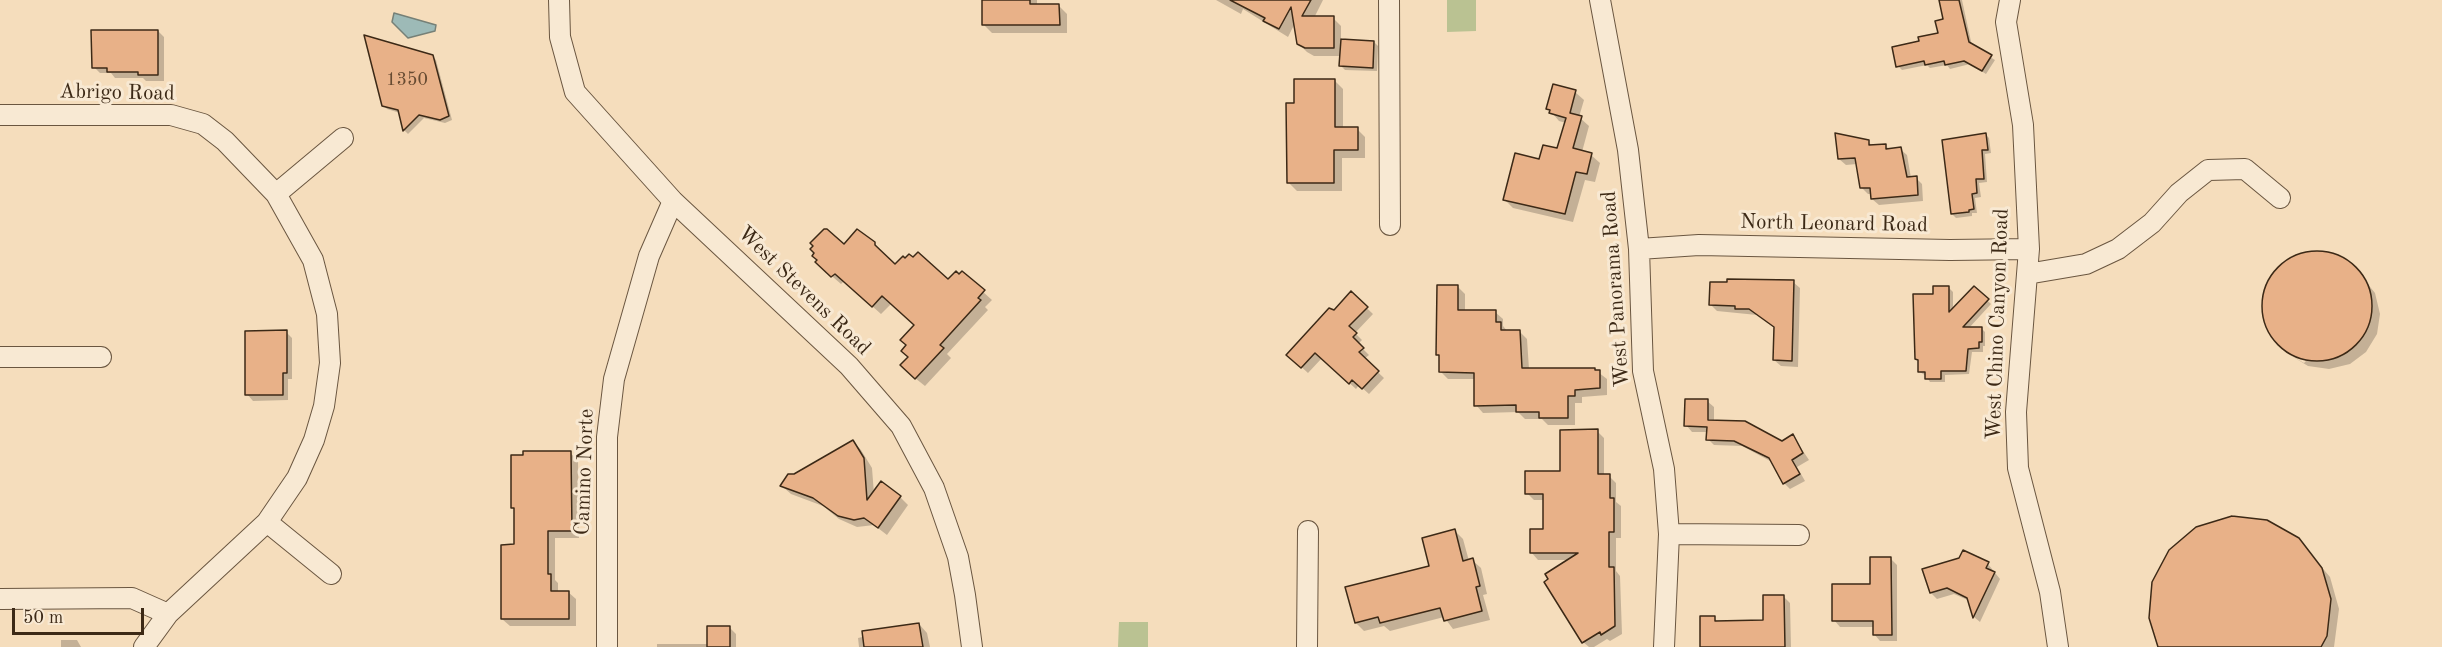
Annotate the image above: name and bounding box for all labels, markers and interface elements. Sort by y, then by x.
house number: 1350 [386,69,428,91]
street label: Abrigo Road [59,79,175,107]
street label: West Panorama Road [1597,190,1635,388]
street label: West Chino Canyon Road [1981,208,2015,440]
street label: North Leonard Road [1740,210,1928,238]
street label: West Stevens Road [732,221,876,361]
street label: Camino Norte [570,408,600,536]
scale bar [15,596,147,634]
text: 50 m [23,609,63,627]

